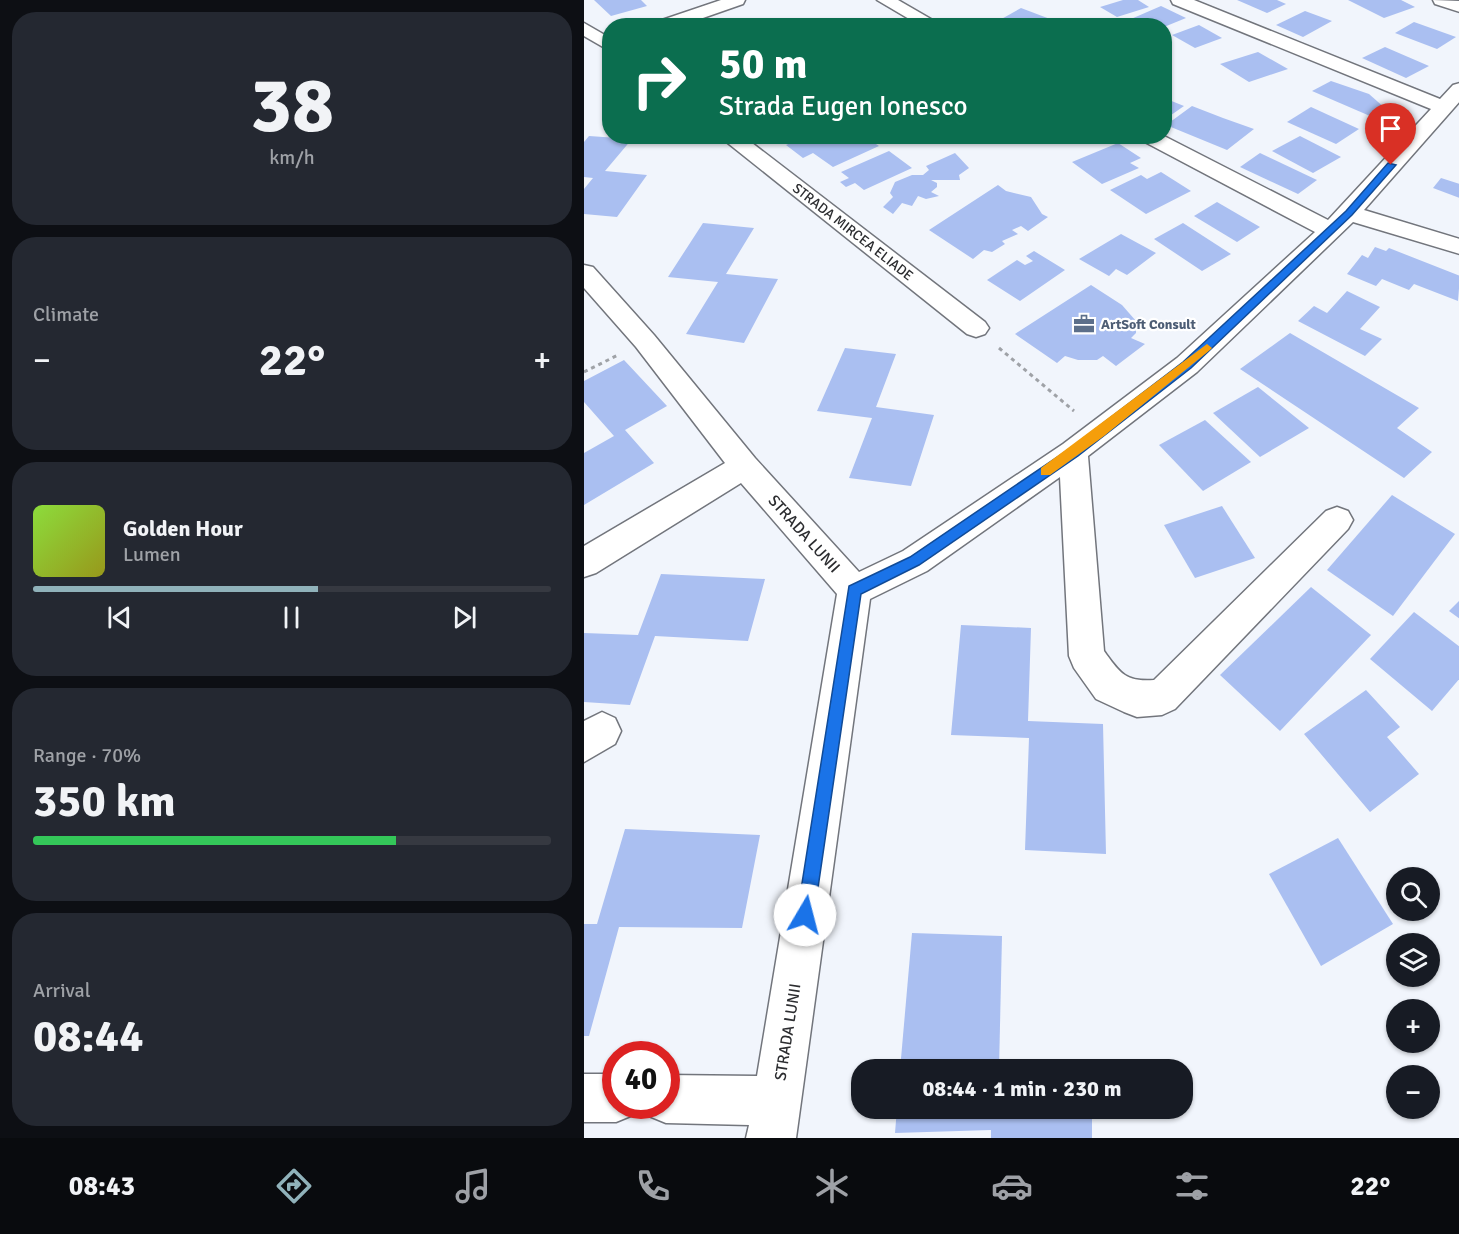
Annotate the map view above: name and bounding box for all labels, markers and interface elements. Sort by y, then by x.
text: 50 m [719,39,808,90]
icon: right [620,42,698,120]
text: 38 [250,58,334,154]
text: Strada Eugen Ionesco [719,90,968,123]
pin [1365,103,1416,165]
icon: arrive [1374,112,1407,145]
text: km/h [269,145,315,170]
street label: STRADA MIRCEA ELIADE [789,180,917,284]
text: Climate [33,302,99,327]
office icon: ArtSoft Consult [1072,312,1096,336]
place label: ArtSoft Consult [1101,316,1197,333]
text: 22° [259,333,325,388]
text: − [33,340,51,381]
text: + [533,340,551,381]
street label: STRADA LUNII [764,491,844,577]
text: Golden Hour [123,515,243,542]
text: Lumen [123,542,181,567]
icon: previous [103,601,136,634]
icon: pause [275,601,308,634]
icon: next [448,601,481,634]
text: Range · 70% [33,743,141,768]
text: 350 km [33,774,176,829]
map controls [1386,867,1440,1119]
button: search [1386,867,1440,921]
position arrow [773,883,837,947]
button: layers [1386,933,1440,987]
text: Arrival [33,978,91,1003]
street label: STRADA LUNII [770,982,806,1082]
button: + [1386,999,1440,1053]
text: 08:44 [33,1009,143,1064]
speed limit sign: 40 [602,1041,680,1119]
button: − [1386,1065,1440,1119]
text: 08:44 · 1 min · 230 m [922,1075,1122,1102]
icon: directions [273,1165,315,1207]
icon: music [452,1165,494,1207]
icon: phone [632,1165,674,1207]
icon: climate [811,1165,853,1207]
icon: car [991,1165,1033,1207]
icon: filters [1171,1165,1213,1207]
text: 08:43 [69,1170,135,1203]
text: 22° [1350,1170,1390,1203]

